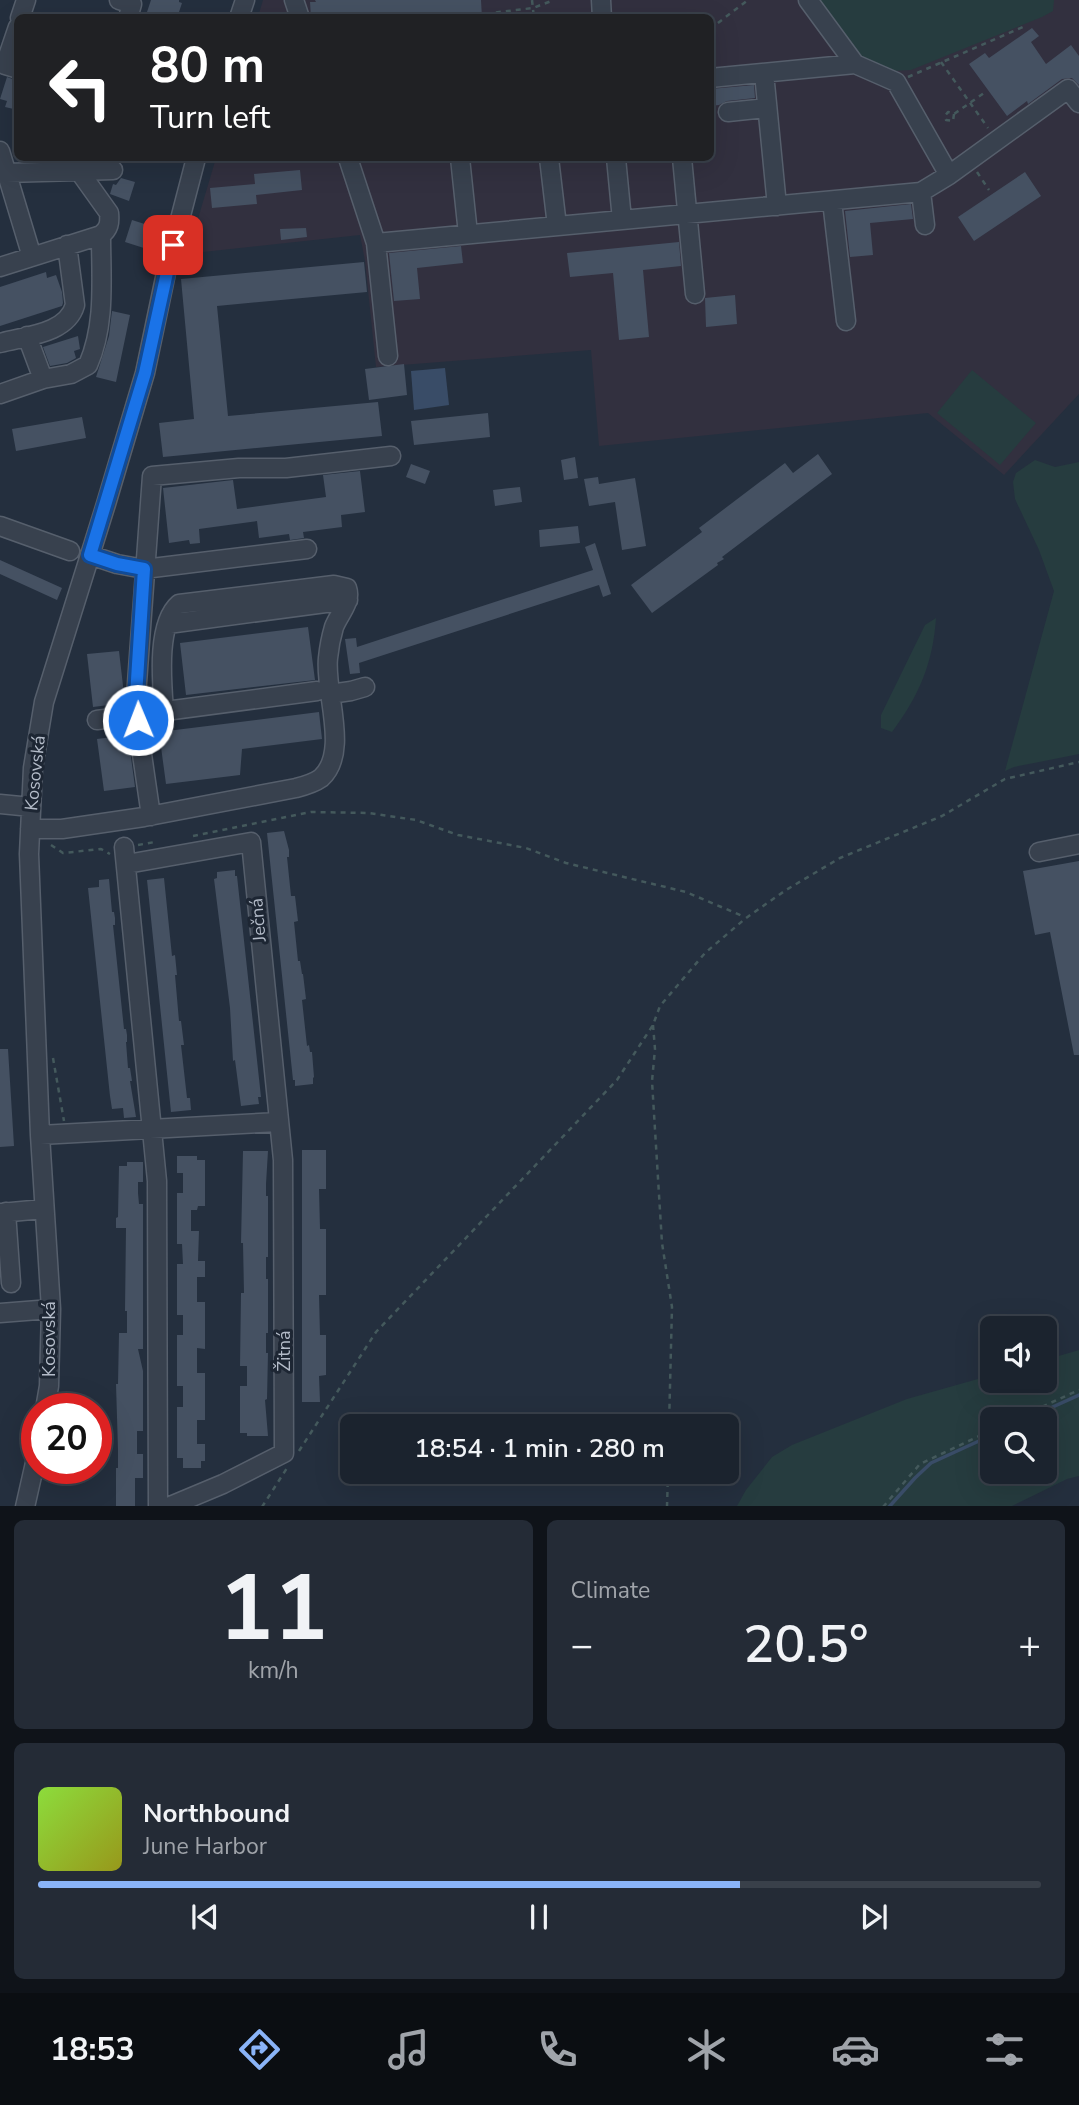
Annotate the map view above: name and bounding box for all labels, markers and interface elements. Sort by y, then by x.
text: 80 m [150,32,265,99]
icon: left [35,42,126,133]
text: Turn left [150,96,270,139]
pin [143,215,203,275]
icon: arrive [154,226,192,264]
position arrow [101,683,175,757]
street label: Kosovská [19,734,51,812]
street label: Ječná [244,897,272,944]
street label: Kosovská [37,1301,61,1377]
map controls [980,1316,1057,1484]
button: sound [980,1316,1057,1393]
street label: Žitná [272,1331,296,1371]
speed limit sign: 20 [21,1393,112,1484]
button: search [980,1407,1057,1484]
text: 18:54 · 1 min · 280 m [414,1431,665,1466]
text: 11 [219,1547,328,1671]
text: Climate [571,1575,650,1606]
text: 20.5° [743,1609,868,1680]
text: − [571,1620,593,1671]
text: + [1018,1620,1041,1671]
text: km/h [248,1655,299,1686]
text: Northbound [143,1796,290,1831]
text: June Harbor [143,1831,267,1862]
icon: previous [186,1898,224,1936]
icon: pause [520,1898,558,1936]
icon: next [855,1898,893,1936]
icon: directions [235,2025,284,2074]
icon: music [384,2025,433,2074]
icon: phone [533,2025,582,2074]
icon: climate [682,2025,731,2074]
icon: car [831,2025,880,2074]
icon: filters [980,2025,1029,2074]
text: 18:53 [50,2028,135,2071]

